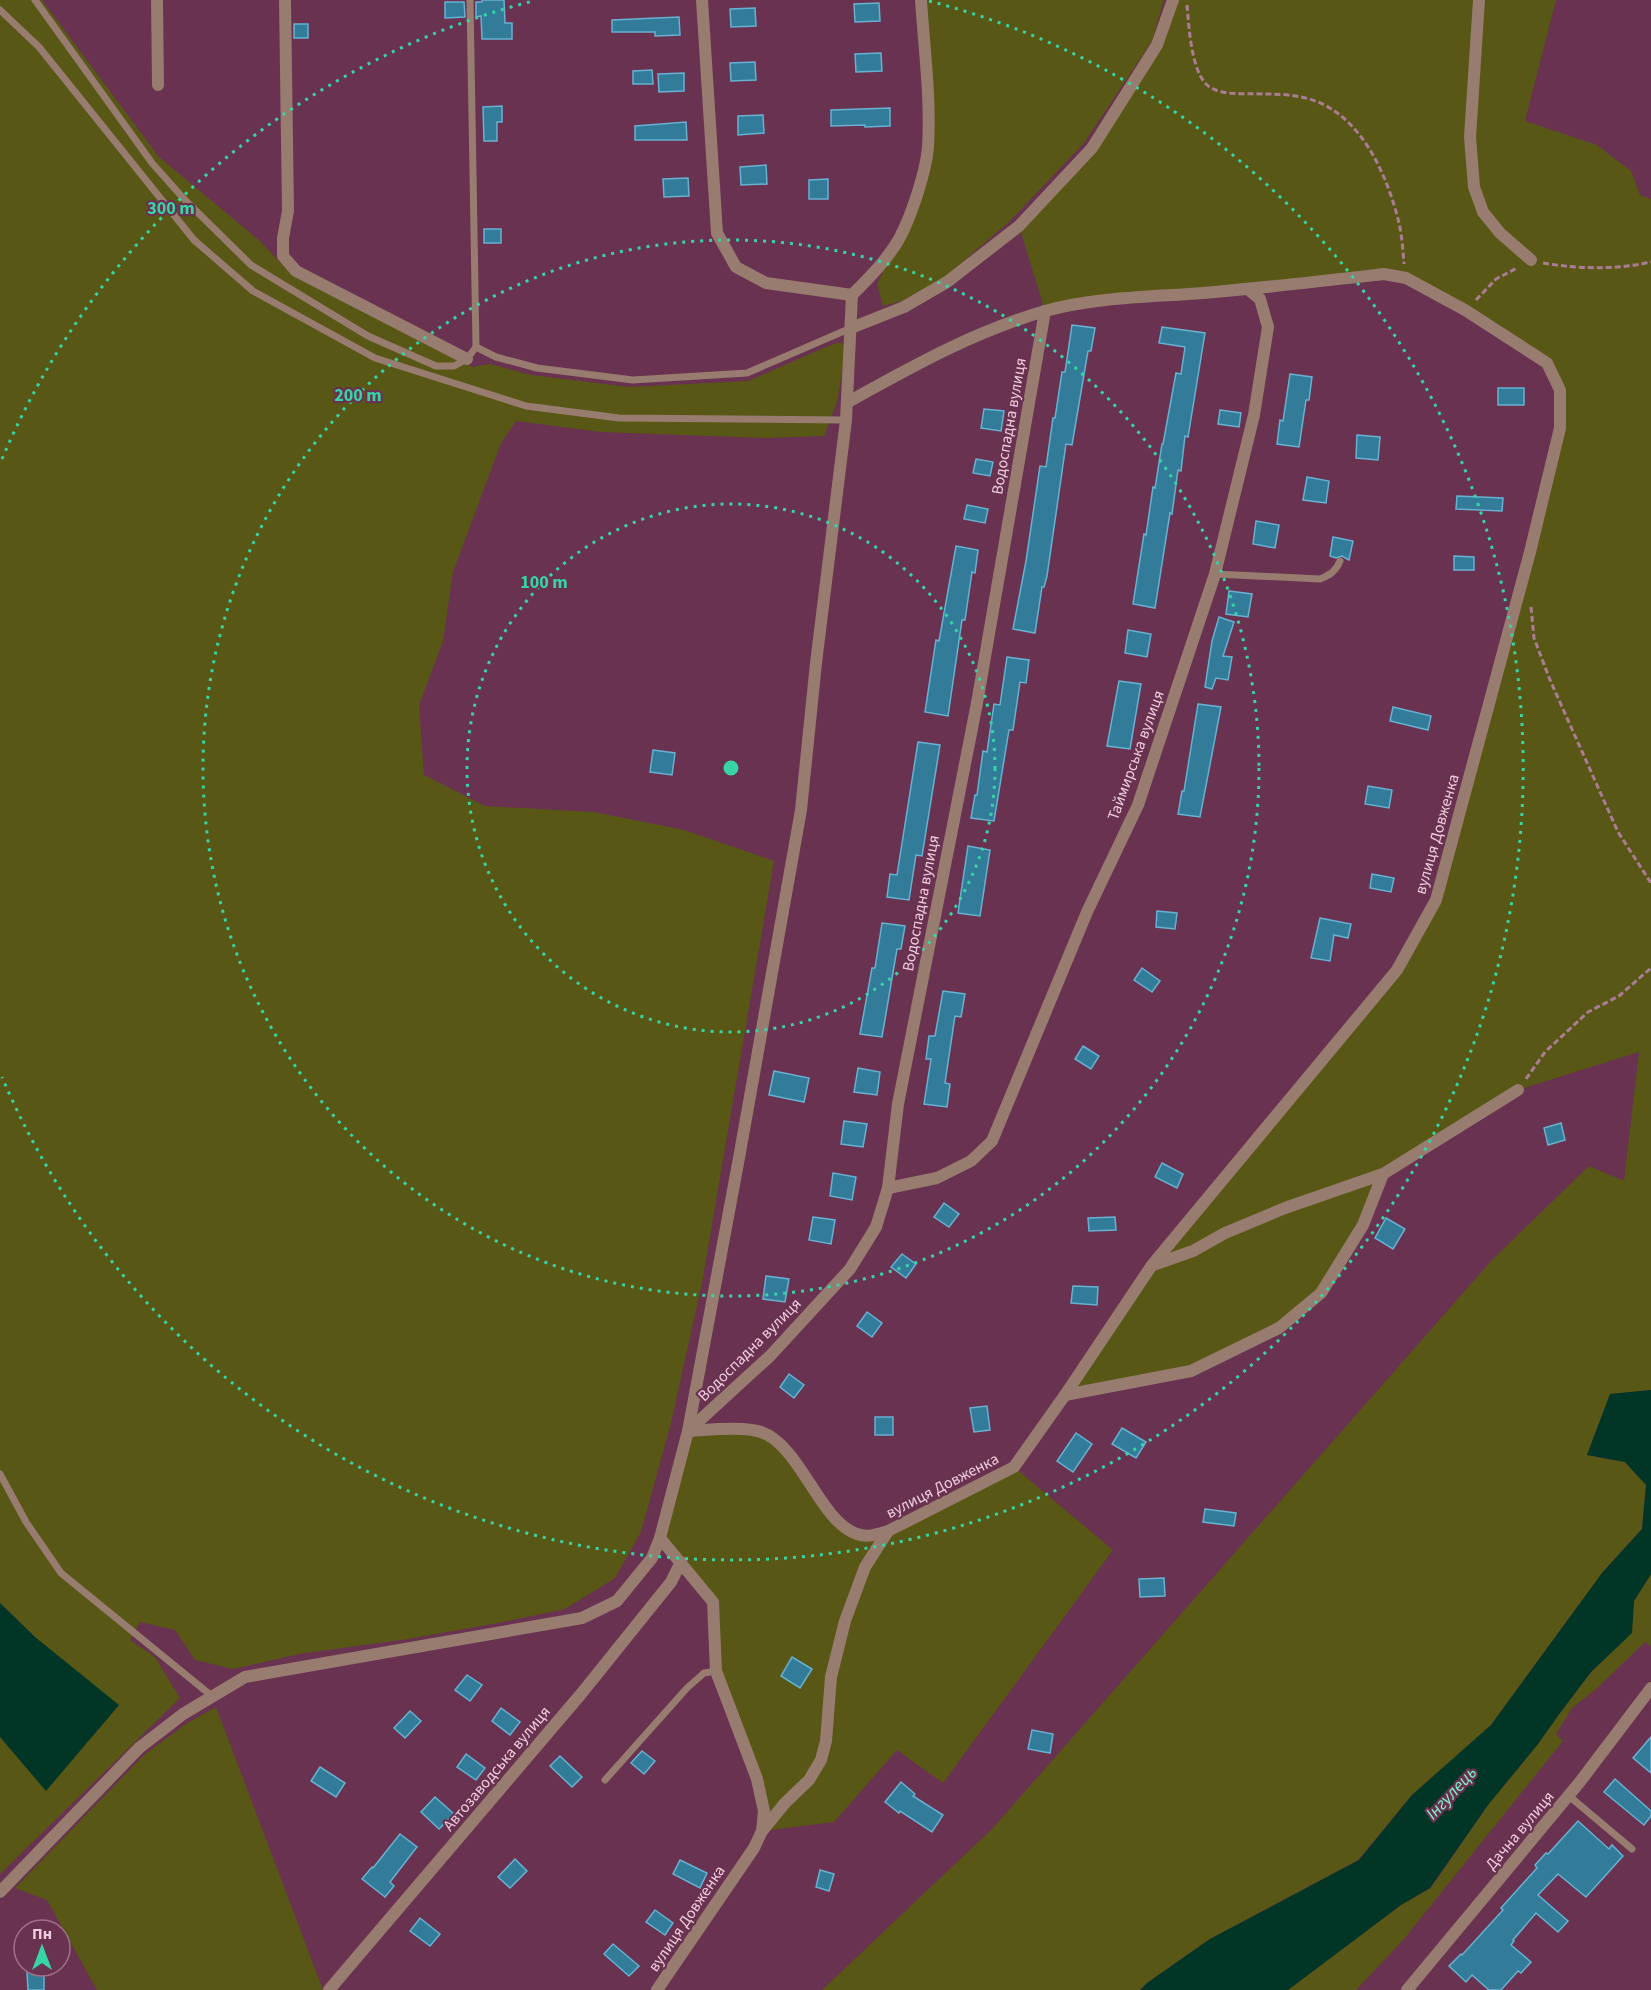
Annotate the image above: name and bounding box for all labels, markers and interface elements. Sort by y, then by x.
text: 300 m [147,196,195,221]
street label: Водоспадна вулиця [986,356,1032,496]
text: 200 m [334,383,382,408]
text: 100 m [520,570,568,595]
street label: Таймирська вулиця [1102,687,1170,823]
centre of rings [721,758,741,778]
street label: вулиця Довженка [1409,772,1465,897]
street label: Водоспадна вулиця [897,833,945,973]
street label: Водоспадна вулиця [693,1293,806,1406]
street label: вулиця Довженка [882,1448,1003,1524]
street label: Автозаводська вулиця [438,1701,556,1836]
water label: Інгулець [1420,1761,1483,1826]
street label: Дачна вулиця [1480,1786,1559,1875]
street label: вулиця Довженка [643,1861,731,1976]
north arrow [12,1918,72,1978]
text: Пн [32,1923,52,1945]

